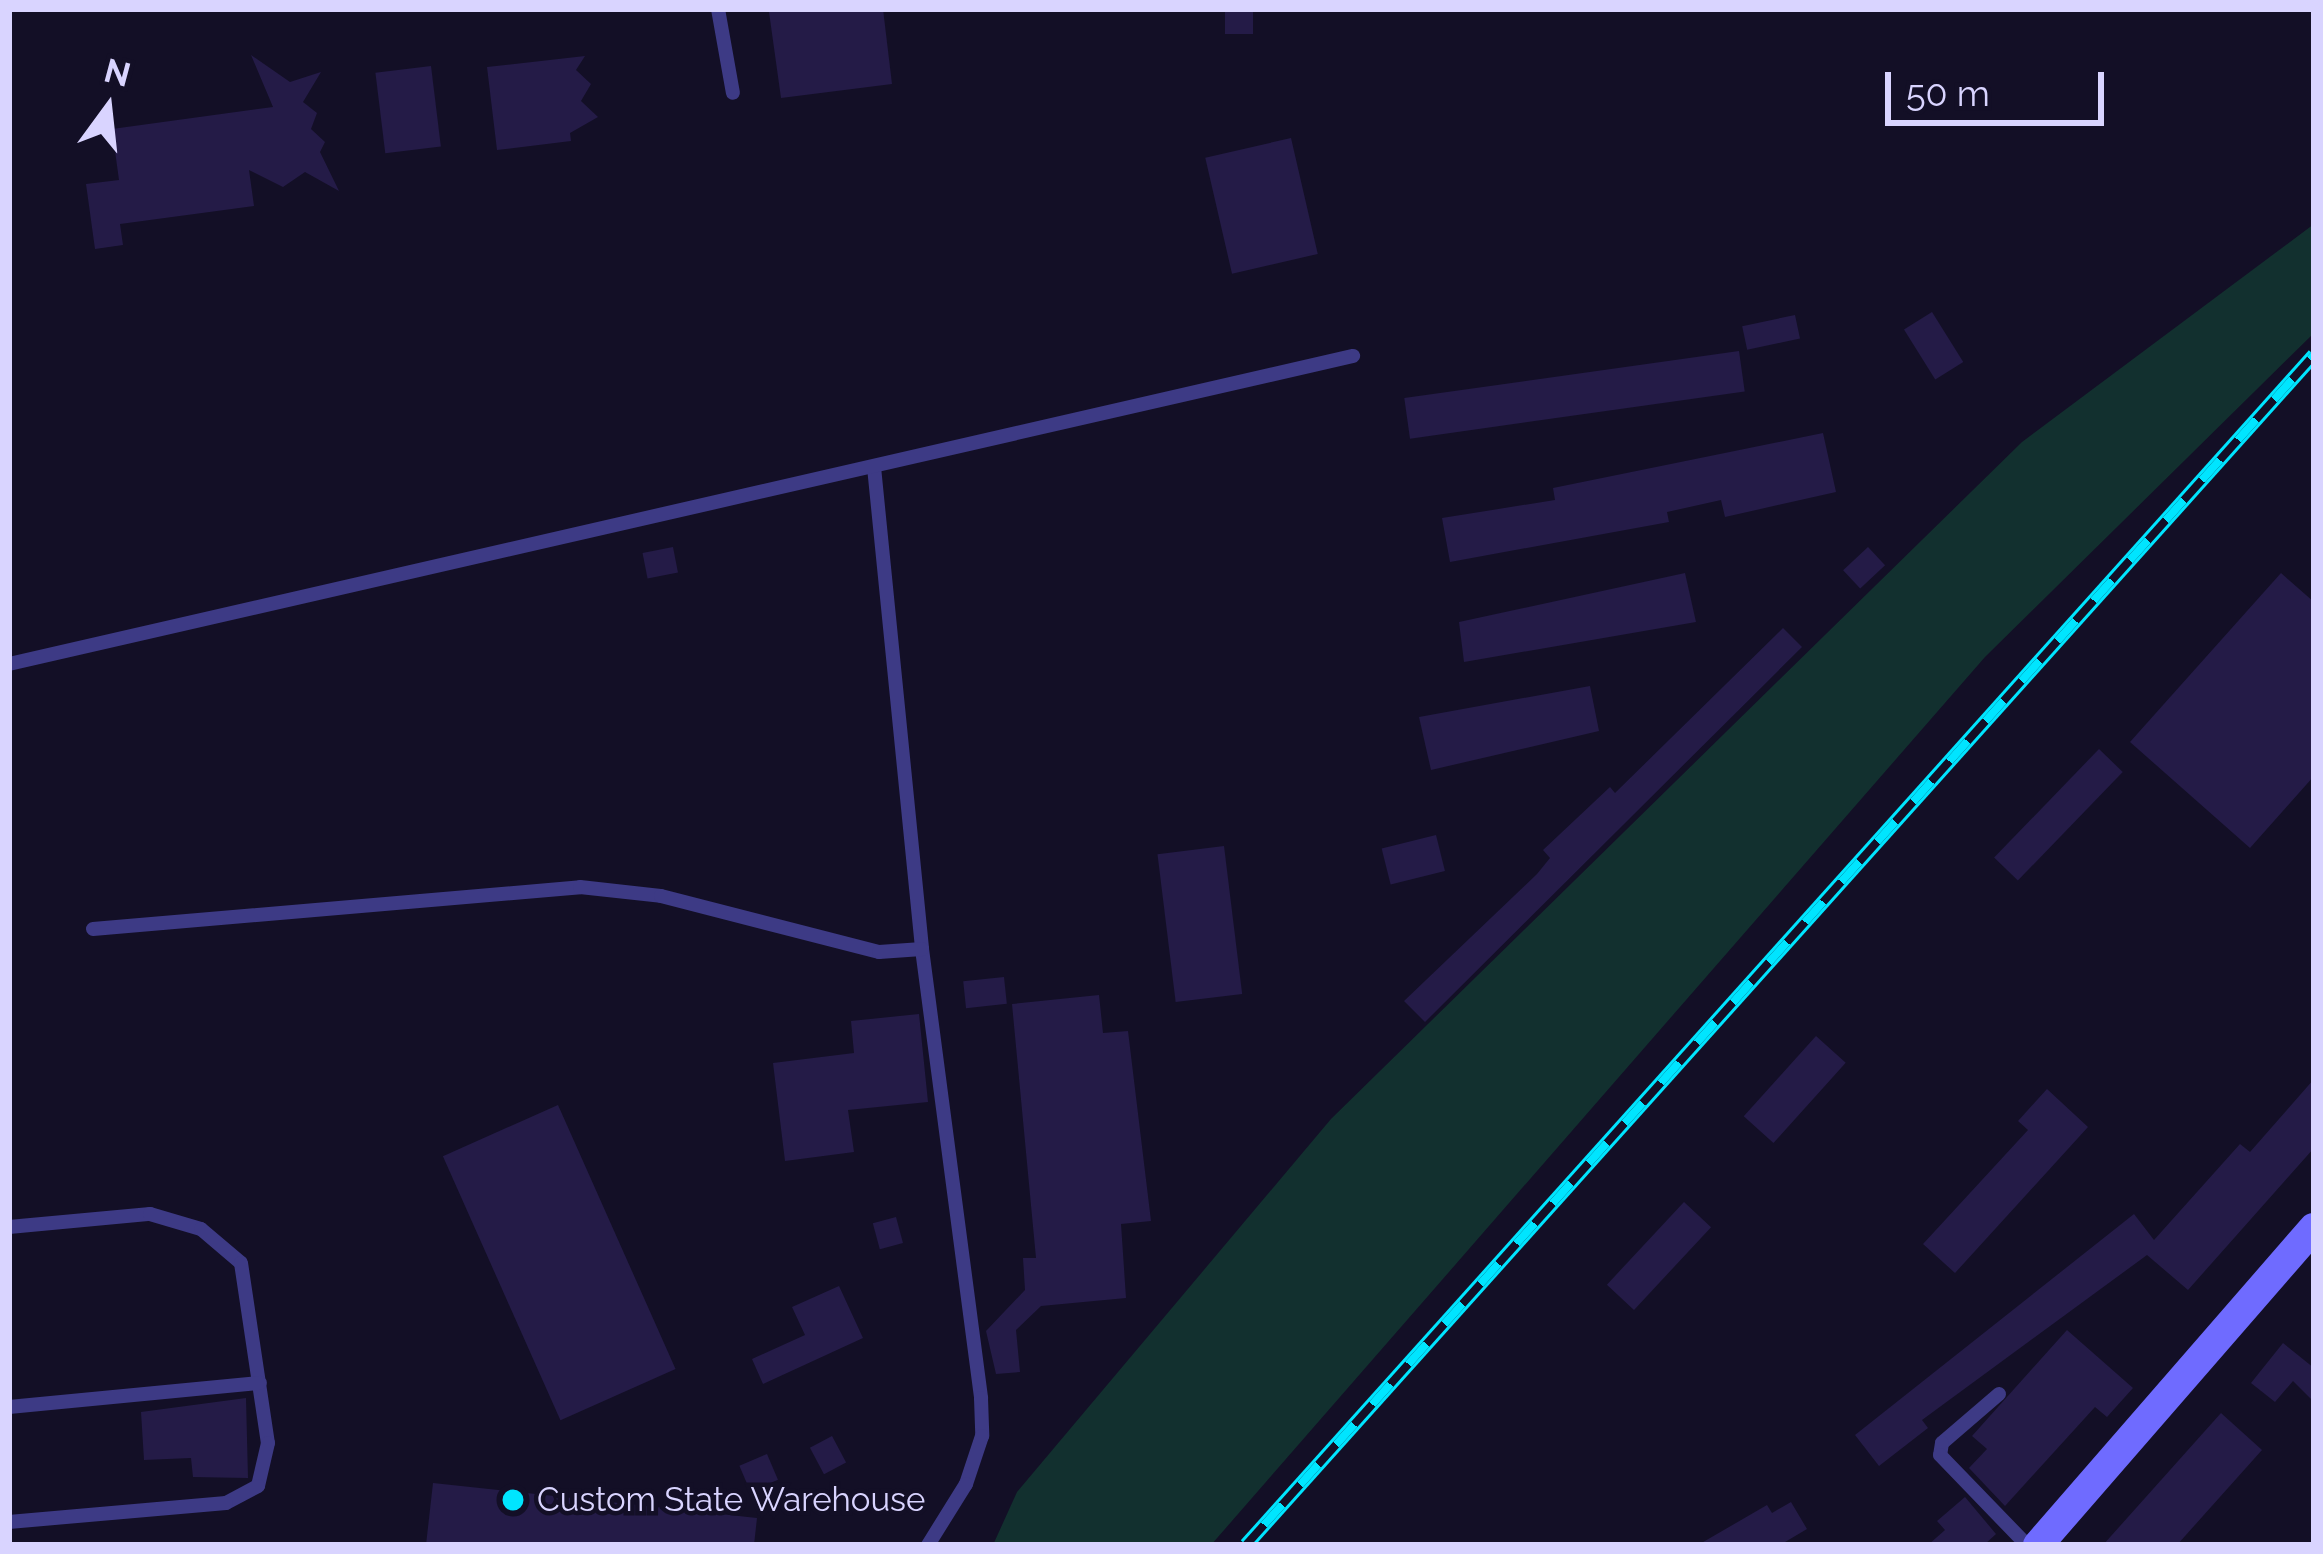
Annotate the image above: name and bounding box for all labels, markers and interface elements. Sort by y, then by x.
north arrow [48,48,168,168]
scale bar [1891,48,2110,122]
text: N [100,51,135,95]
text: 50 m [1906,72,1990,114]
place label: Custom State Warehouse [537,1480,926,1520]
marker: Custom State Warehouse [500,1487,526,1513]

